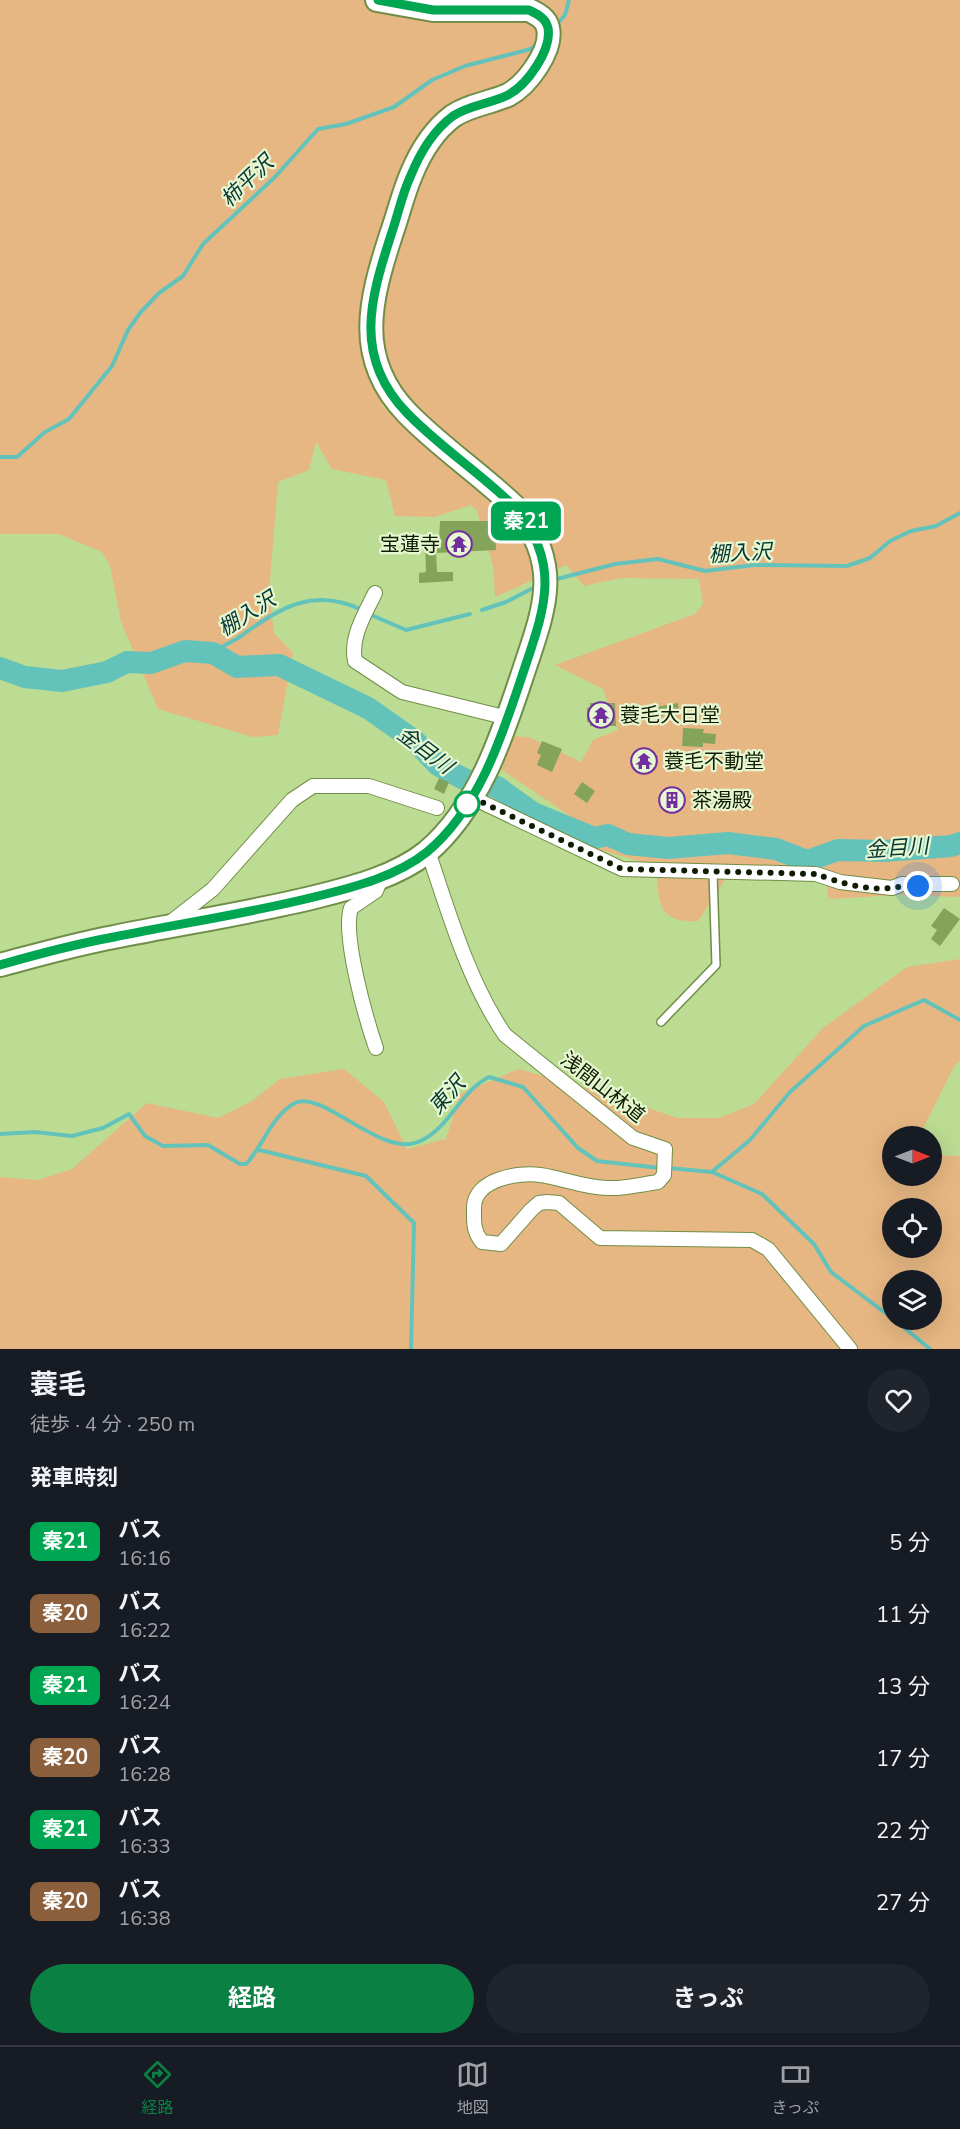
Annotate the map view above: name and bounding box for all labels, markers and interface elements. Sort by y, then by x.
water label: 柿平沢 [215,147,282,213]
line badge: 秦21 [492,502,560,540]
text: 秦21 [503,507,549,535]
temple icon: 宝蓮寺 [444,529,474,559]
place label: 宝蓮寺 [380,531,440,558]
water label: 棚入沢 [708,537,775,569]
water label: 棚入沢 [213,584,284,643]
temple icon: 蓑毛大日堂 [586,700,616,730]
place label: 蓑毛大日堂 [620,702,720,729]
water label: 金目川 [391,720,460,781]
temple icon: 蓑毛不動堂 [629,746,659,776]
place label: 蓑毛不動堂 [664,748,764,775]
building icon: 茶湯殿 [657,785,687,815]
place label: 茶湯殿 [692,787,752,814]
unlabelled marker [454,791,480,817]
water label: 金目川 [865,832,931,864]
your location [903,871,933,901]
street label: 浅間山林道 [555,1046,650,1129]
water label: 東沢 [423,1068,473,1120]
north arrow [882,1126,942,1186]
map controls [882,1126,942,1330]
button: locate [882,1198,942,1258]
button: layers [882,1270,942,1330]
text: 蓑毛 [30,1366,86,1404]
button: heart [867,1369,930,1432]
text: 徒歩 · 4 分 · 250 m [30,1411,195,1438]
text: 発車時刻 [30,1463,118,1493]
text: バス [118,1515,162,1545]
text: 秦21 [42,1527,88,1555]
text: 5 分 [889,1528,930,1558]
text: 16:16 [118,1545,171,1572]
text: バス [118,1587,162,1617]
text: 秦20 [42,1599,88,1627]
text: 11 分 [876,1600,930,1630]
text: 16:22 [118,1617,171,1644]
text: バス [118,1659,162,1689]
text: 秦21 [42,1671,88,1699]
text: 13 分 [876,1672,930,1702]
text: 16:24 [118,1689,171,1716]
text: バス [118,1731,162,1761]
text: 秦20 [42,1743,88,1771]
text: 17 分 [876,1744,930,1774]
text: 16:28 [118,1761,171,1788]
text: バス [118,1803,162,1833]
text: 秦21 [42,1815,88,1843]
text: 22 分 [876,1816,930,1846]
text: 16:33 [118,1833,171,1860]
text: バス [118,1875,162,1905]
text: 秦20 [42,1887,88,1915]
text: 27 分 [876,1888,930,1918]
text: 16:38 [118,1905,171,1932]
button: 経路 [30,1964,474,2033]
button: きっぷ [486,1964,930,2033]
tab: 経路 [141,2058,174,2119]
tab: 地図 [456,2058,489,2119]
tab: きっぷ [772,2058,819,2119]

